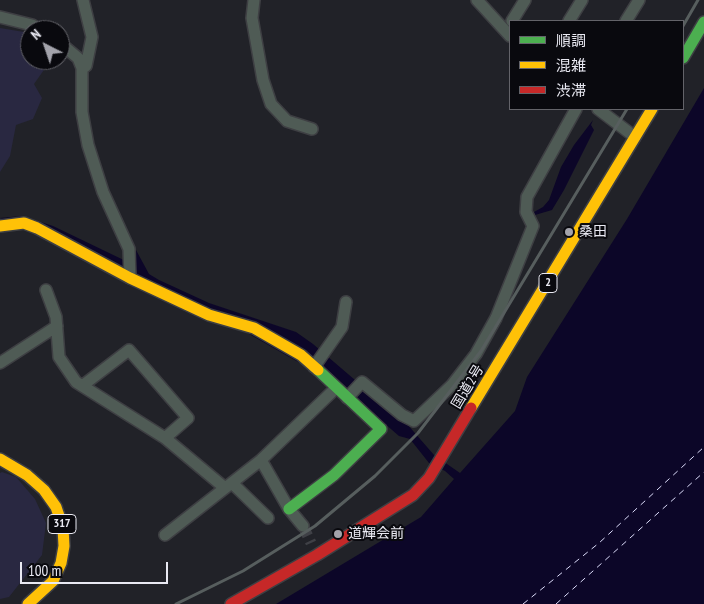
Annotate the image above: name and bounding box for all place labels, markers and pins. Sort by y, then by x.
place label: 桑田 [579,224,607,240]
marker: 桑田 [563,226,575,238]
place label: 道輝会前 [348,526,404,542]
marker: 道輝会前 [332,528,344,540]

